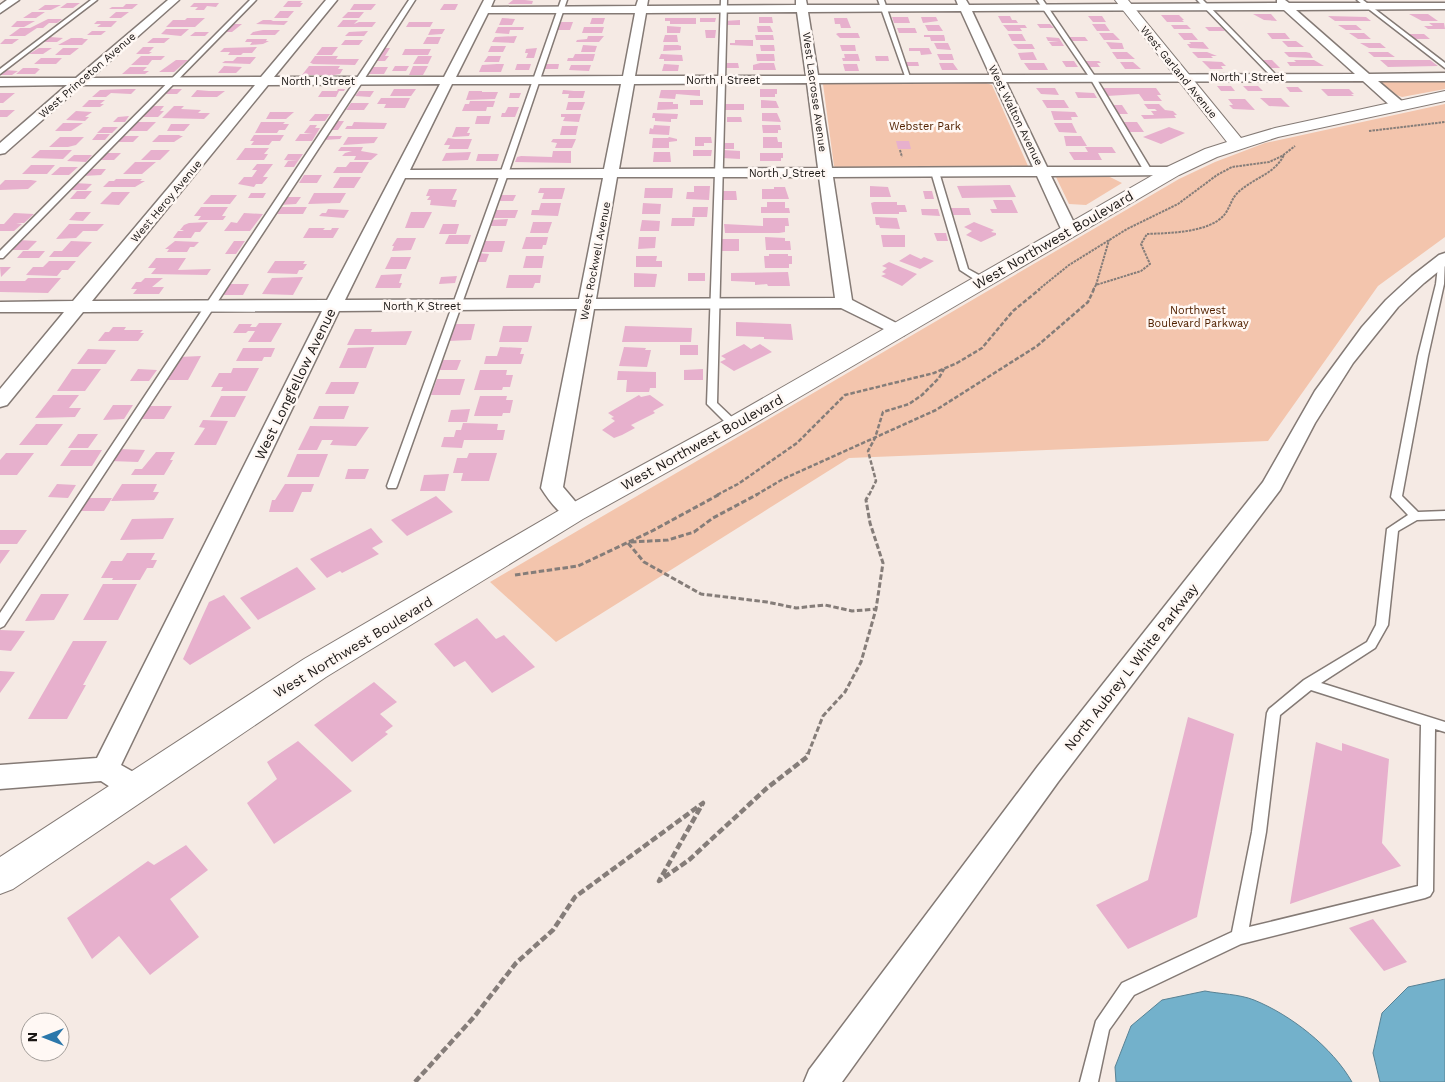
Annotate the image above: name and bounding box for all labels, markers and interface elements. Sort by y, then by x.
street label: West Garland Avenue [1137,24,1220,121]
street label: West Princeton Avenue [36,30,138,121]
street label: West Lacrosse Avenue [800,31,829,153]
street label: West Walton Avenue [986,63,1046,168]
street label: North I Street [1210,71,1284,84]
street label: North I Street [686,74,760,87]
street label: North I Street [281,75,355,88]
park label: Webster Park [889,120,961,133]
street label: West Heroy Avenue [128,158,205,245]
street label: North J Street [749,167,826,180]
street label: West Northwest Boulevard [970,187,1136,293]
street label: West Rockwell Avenue [578,201,613,322]
street label: North K Street [383,300,461,313]
park label: Northwest Boulevard Parkway [1147,304,1249,330]
street label: West Longfellow Avenue [251,305,339,463]
street label: West Northwest Boulevard [618,391,786,493]
street label: North Aubrey L White Parkway [1061,580,1202,754]
street label: West Northwest Boulevard [271,593,435,701]
north arrow [20,1012,70,1062]
text: N [24,1032,40,1042]

